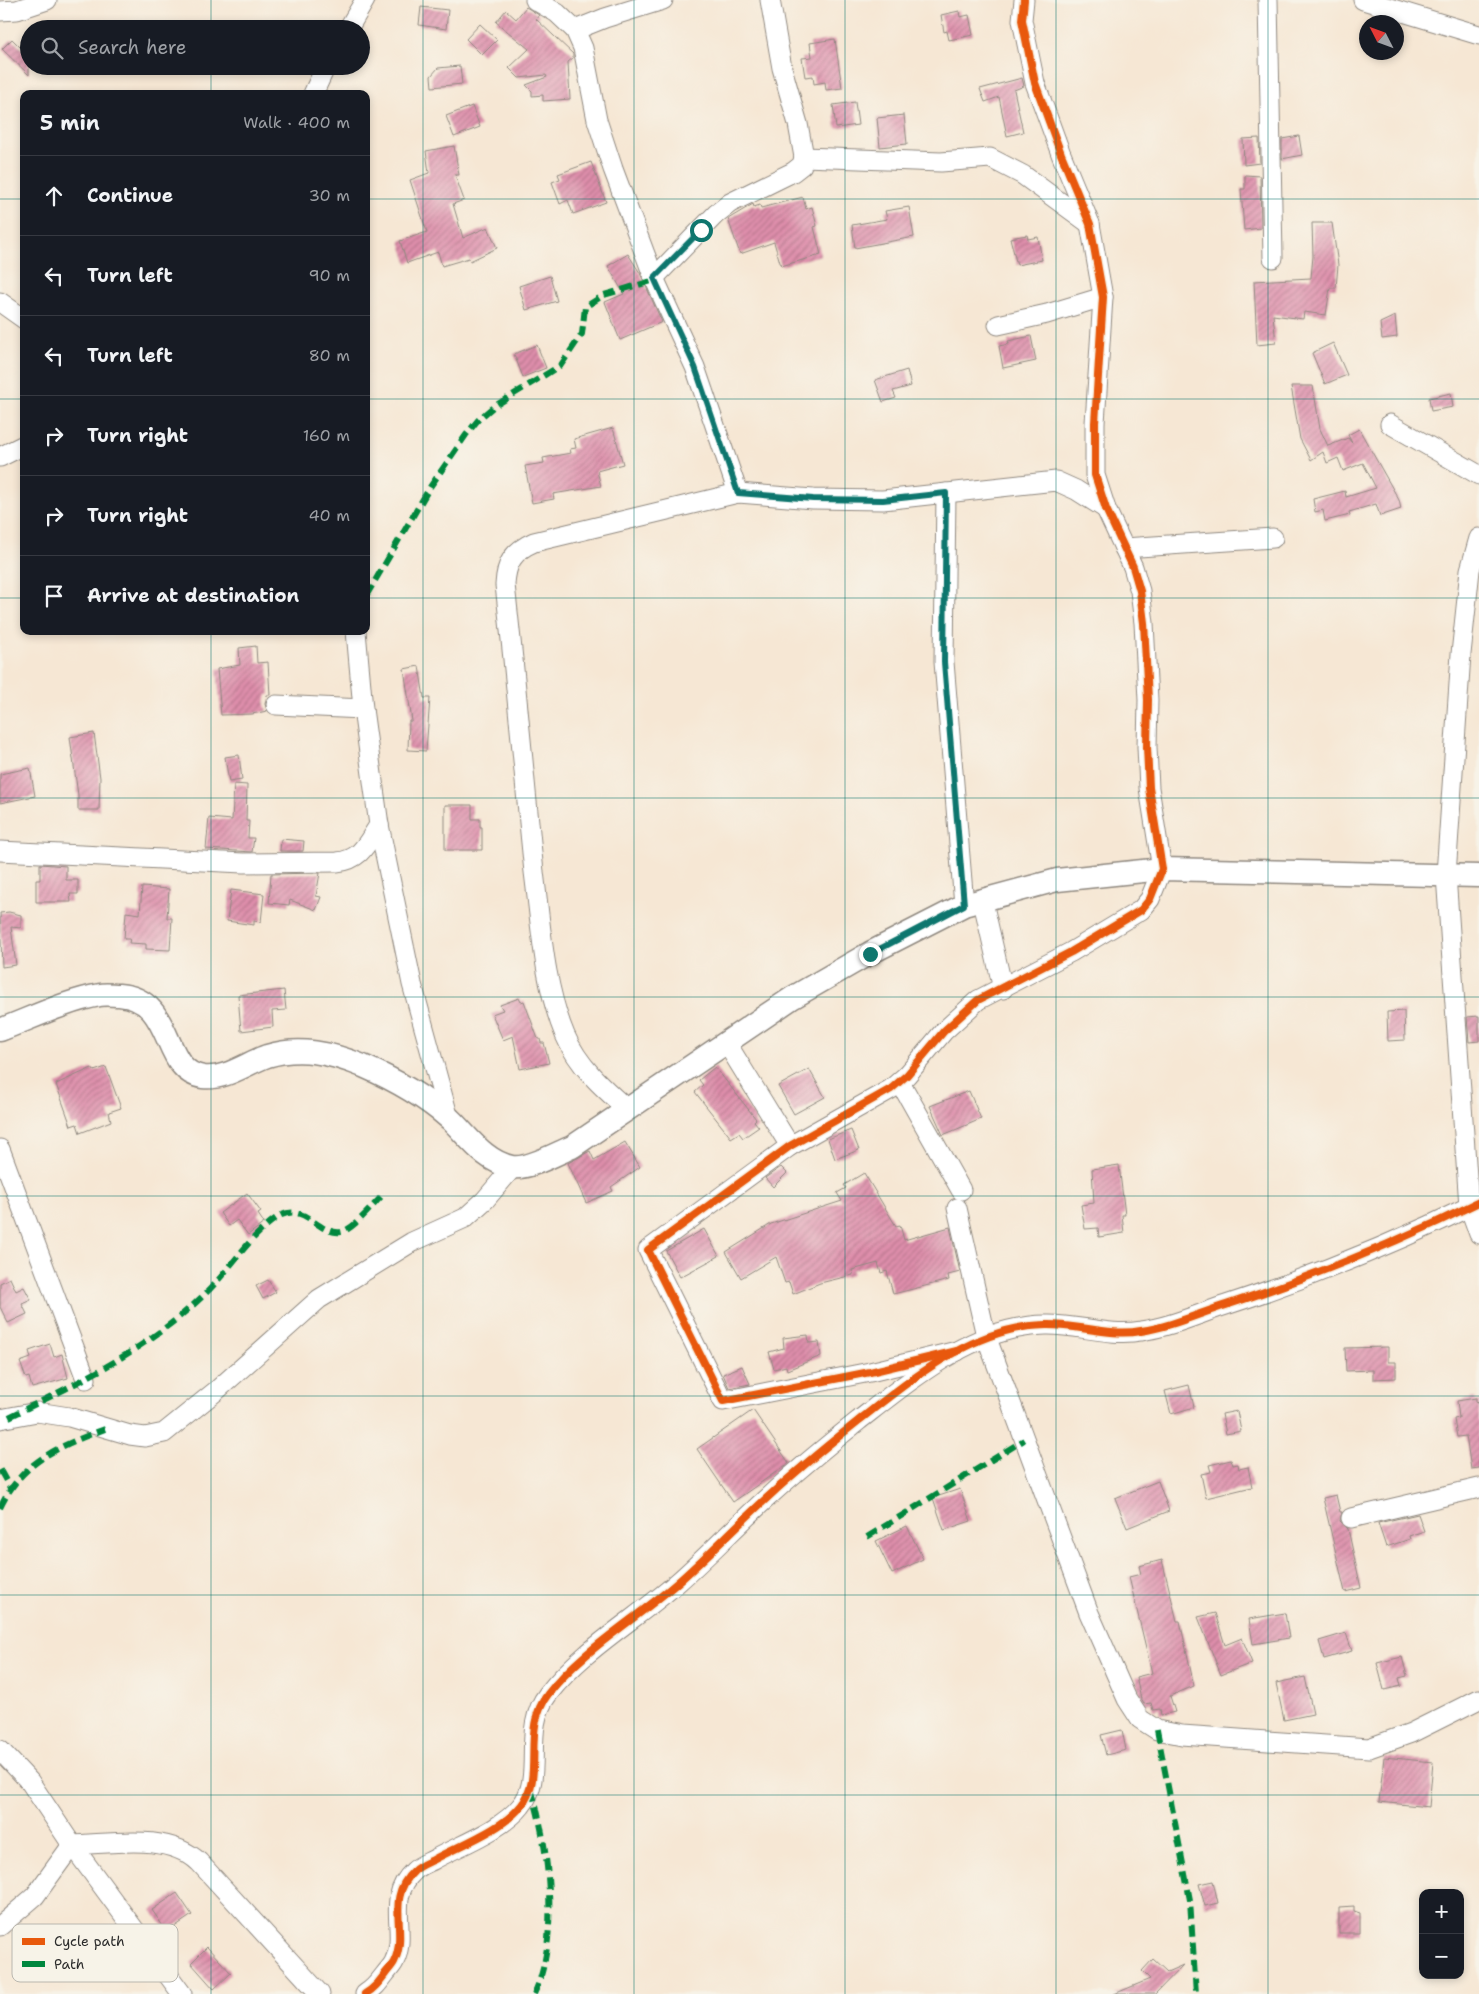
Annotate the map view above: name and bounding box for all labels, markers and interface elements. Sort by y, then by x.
north arrow [1359,15,1404,60]
search box [20,20,370,75]
icon: search [38,34,66,62]
text: Search here [78,35,187,60]
text: 5 min [40,109,100,137]
text: Walk · 400 m [243,112,350,133]
icon: ahead [40,182,68,210]
text: Continue [87,183,173,208]
text: 30 m [309,185,350,206]
route start [690,219,713,242]
icon: left [40,262,68,290]
text: Turn left [87,263,173,288]
text: 90 m [309,265,350,286]
icon: left [40,342,68,370]
text: Turn left [87,343,173,368]
text: 80 m [309,345,350,366]
icon: right [40,422,68,450]
text: Turn right [87,423,188,448]
text: 160 m [303,425,350,446]
icon: right [40,502,68,530]
text: Turn right [87,503,188,528]
text: 40 m [308,505,350,526]
icon: arrive [40,582,68,610]
text: Arrive at destination [87,583,299,608]
route end [859,943,882,966]
map controls [1419,1889,1464,1979]
button: + [1419,1889,1464,1934]
legend [12,1924,178,1982]
text: Cycle path [54,1932,125,1950]
button: − [1419,1934,1464,1979]
text: Path [54,1955,85,1973]

